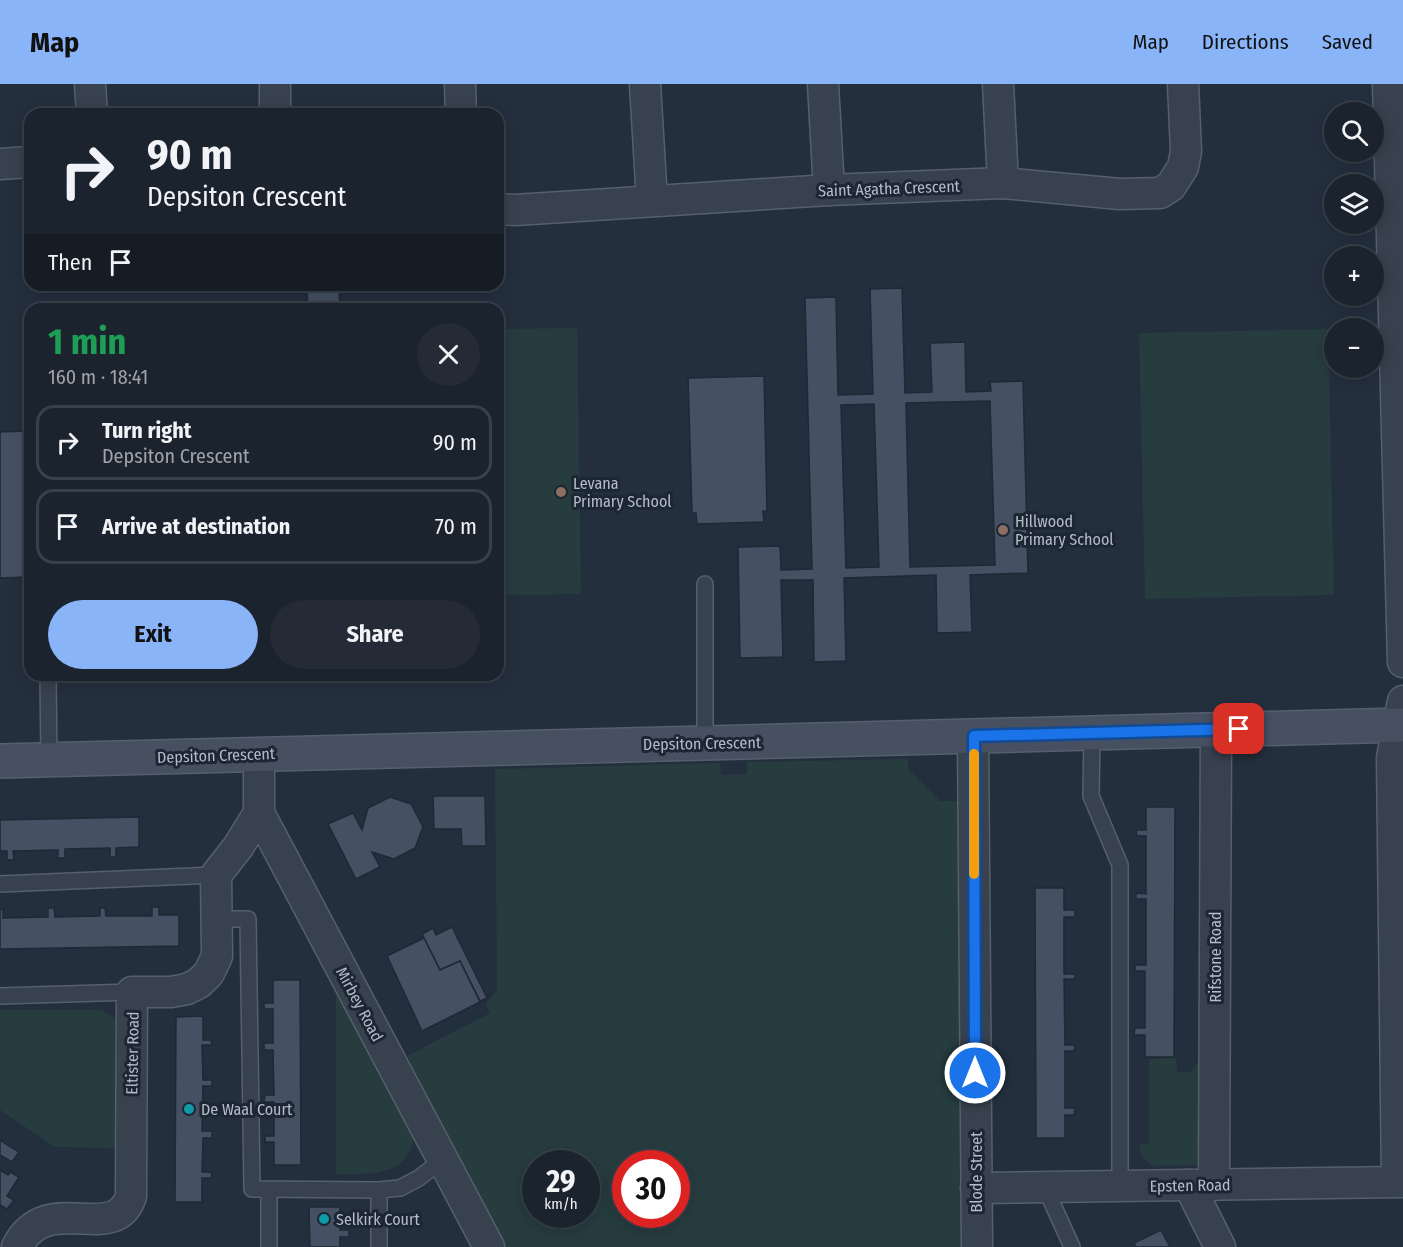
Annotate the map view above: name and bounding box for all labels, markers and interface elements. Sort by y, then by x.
text: Map [30,26,79,59]
text: Map [1132,29,1169,55]
text: Directions [1202,29,1289,55]
text: Saved [1322,29,1373,55]
map controls [1324,102,1384,378]
button: search [1324,102,1384,162]
text: 90 m [147,130,232,180]
icon: right [48,132,126,210]
button: layers [1324,174,1384,234]
street label: Saint Agatha Crescent [818,177,961,200]
text: Depsiton Crescent [147,181,346,213]
icon: arrive [104,246,137,279]
button: + [1324,246,1384,306]
text: Then [48,249,92,276]
button: − [1324,318,1384,378]
text: 1 min [48,320,126,364]
button: close [417,323,480,386]
text: 160 m · 18:41 [48,365,148,389]
text: Turn right [102,417,191,444]
icon: right [51,426,84,459]
text: 90 m [433,429,477,456]
text: Depsiton Crescent [102,444,250,468]
place label: Levana Primary School [573,474,672,511]
marker: Levana Primary School [554,485,568,499]
icon: arrive [51,510,84,543]
place label: Hillwood Primary School [1015,512,1114,549]
text: Arrive at destination [102,513,290,540]
text: 70 m [435,513,477,540]
marker: Hillwood Primary School [996,523,1010,537]
button: Exit [48,600,258,669]
button: Share [270,600,480,669]
pin [1213,703,1264,754]
icon: arrive [1222,712,1255,745]
street label: Depsiton Crescent [643,733,762,754]
street label: Depsiton Crescent [157,744,276,767]
street label: Rifstone Road [1206,911,1225,1003]
street label: Mirbey Road [332,964,387,1045]
street label: Eltister Road [122,1011,143,1095]
position arrow [943,1041,1007,1105]
place label: De Waal Court [201,1100,293,1119]
marker: De Waal Court [182,1102,196,1116]
street label: Blode Street [967,1131,986,1212]
speed limit sign: 30 [612,1150,690,1228]
text: 29 [546,1164,576,1200]
street label: Epsten Road [1149,1175,1231,1196]
text: km/h [544,1195,578,1213]
place label: Selkirk Court [336,1210,421,1229]
marker: Selkirk Court [317,1212,331,1226]

